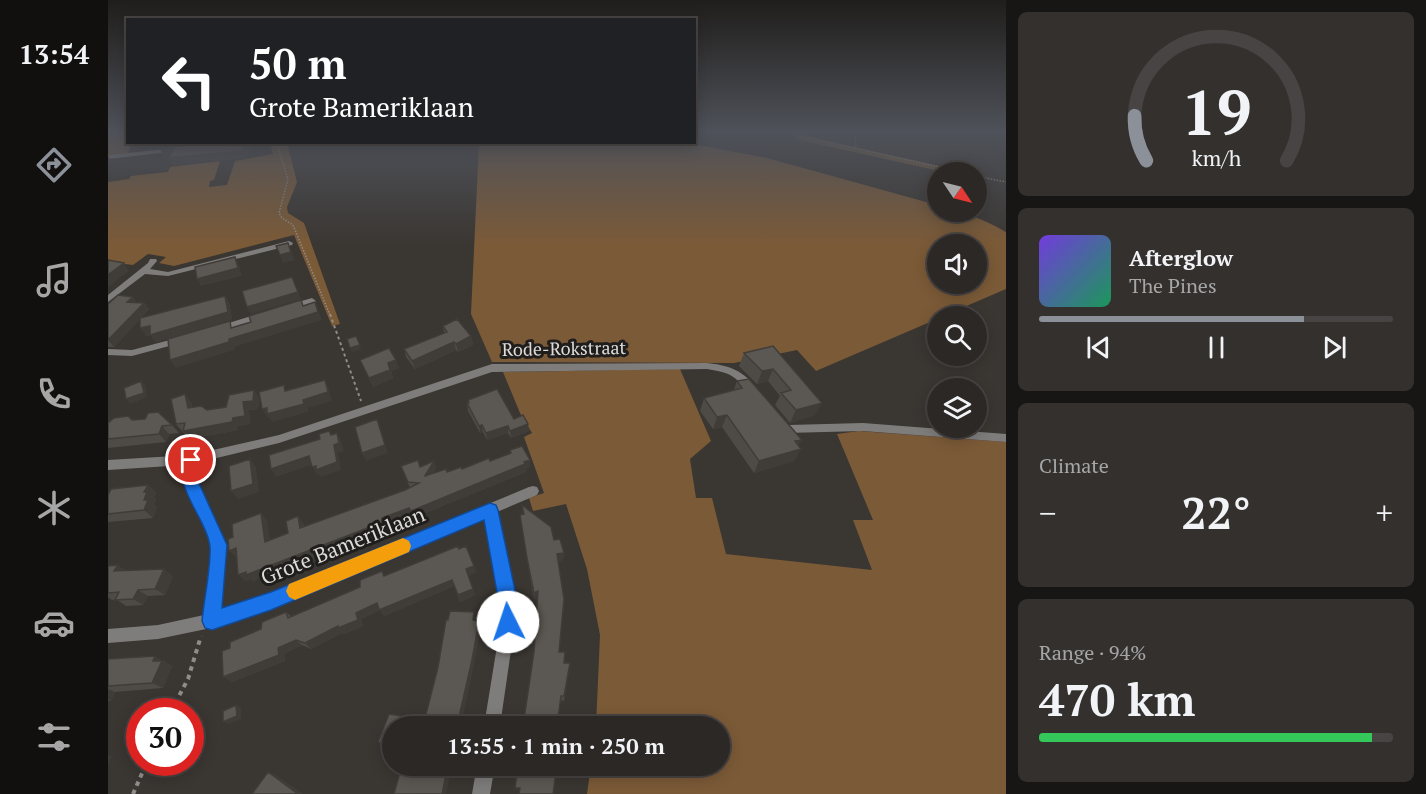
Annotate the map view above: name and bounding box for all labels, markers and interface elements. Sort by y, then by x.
text: 50 m [249,35,347,91]
text: 13:54 [19,36,89,72]
icon: left [150,42,228,120]
text: 19 [1181,70,1251,153]
text: Grote Bameriklaan [249,89,474,125]
icon: directions [33,144,75,186]
text: km/h [1191,144,1241,172]
north arrow [927,162,987,222]
map controls [927,162,987,438]
button: sound [927,234,987,294]
text: Afterglow [1129,243,1233,272]
icon: music [33,259,75,301]
text: The Pines [1129,272,1217,299]
button: search [927,306,987,366]
icon: previous [1082,331,1115,364]
icon: pause [1200,331,1233,364]
icon: next [1318,331,1351,364]
street label: Rode-Rokstraat [502,335,627,361]
icon: phone [33,373,75,415]
button: layers [927,378,987,438]
pin [165,434,216,485]
icon: arrive [174,443,207,476]
text: Climate [1039,452,1109,479]
text: 22° [1181,482,1251,542]
icon: climate [33,487,75,529]
text: − [1039,491,1057,534]
text: + [1375,491,1393,534]
street label: Grote Bameriklaan [256,499,429,591]
position arrow [476,590,540,654]
icon: car [33,602,75,644]
text: Range · 94% [1039,639,1146,666]
text: 470 km [1039,669,1195,729]
speed limit sign: 30 [126,698,204,776]
icon: filters [33,716,75,758]
text: 13:55 · 1 min · 250 m [447,731,665,760]

